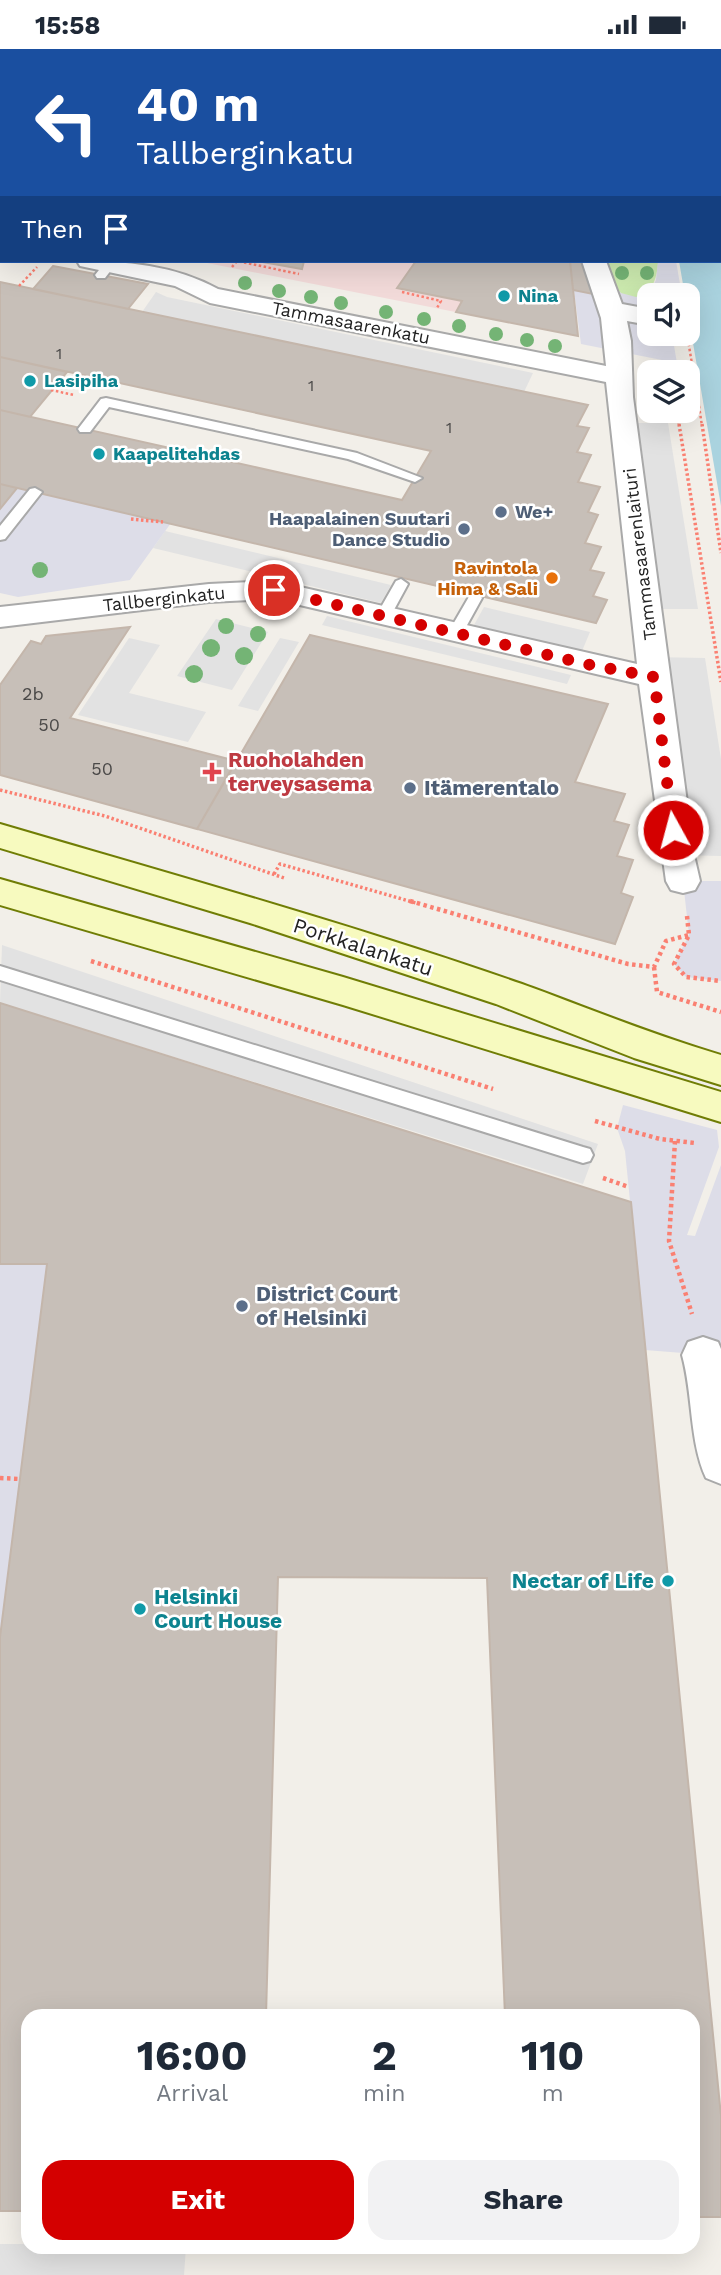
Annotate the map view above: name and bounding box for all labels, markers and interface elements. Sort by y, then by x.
text: 15:58 [35,10,101,40]
text: 40 m [136,75,259,133]
icon: left [21,77,112,168]
text: Tallberginkatu [136,134,354,172]
icon: arrive [97,210,135,248]
text: Then [21,214,83,244]
map controls [637,283,700,423]
button: sound [637,283,700,346]
place label: Nina [518,285,559,306]
marker: Nina [496,288,512,304]
street label: Tammasaarenkatu [270,297,432,348]
house number: 1 [56,344,62,363]
button: layers [637,360,700,423]
place label: Lasipiha [44,370,119,391]
marker: Lasipiha [22,373,38,389]
house number: 1 [308,376,314,395]
house number: 1 [446,418,452,437]
place label: Kaapelitehdas [113,443,241,464]
marker: Kaapelitehdas [91,446,107,462]
street label: Tammasaarenlaituri [619,467,660,641]
place label: We+ [515,501,553,522]
marker: We+ [493,504,509,520]
place label: Haapalainen Suutari Dance Studio [269,508,450,550]
marker: Haapalainen Suutari Dance Studio [456,521,472,537]
place label: Ravintola Hima & Sali [437,557,539,599]
pin [244,560,304,620]
marker: Ravintola Hima & Sali [544,570,560,586]
icon: arrive [255,571,293,609]
street label: Tallberginkatu [102,582,226,615]
house number: 2b [22,683,44,704]
house number: 50 [38,714,60,735]
place label: Ruoholahden terveysasema [228,747,373,796]
house number: 50 [91,758,113,779]
marker: Ruoholahden terveysasema [202,762,222,782]
place label: Itämerentalo [424,775,559,800]
marker: Itämerentalo [402,780,418,796]
position arrow [636,793,710,867]
street label: Porkkalankatu [290,912,436,981]
place label: District Court of Helsinki [256,1281,398,1330]
marker: District Court of Helsinki [234,1298,250,1314]
place label: Nectar of Life [512,1568,654,1593]
marker: Nectar of Life [660,1573,676,1589]
place label: Helsinki Court House [154,1584,282,1633]
marker: Helsinki Court House [132,1601,148,1617]
text: 16:00 [137,2031,247,2080]
text: 2 [372,2031,397,2080]
text: 110 [521,2031,584,2080]
text: Arrival [156,2080,228,2107]
text: min [363,2080,405,2107]
text: m [542,2080,564,2107]
button: Exit [42,2160,354,2240]
button: Share [368,2160,679,2240]

